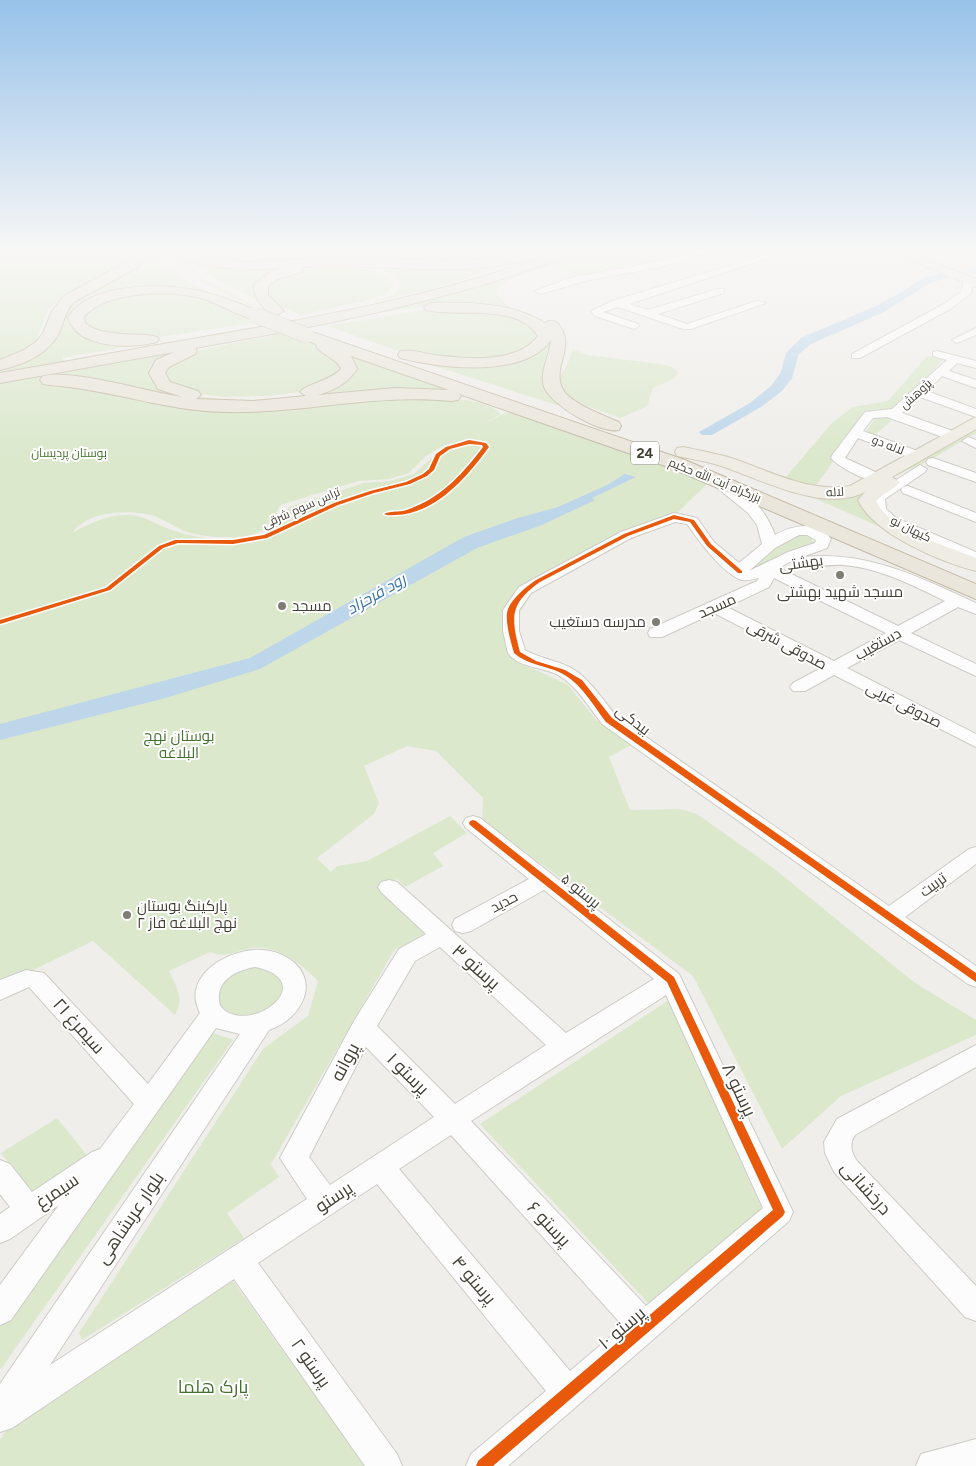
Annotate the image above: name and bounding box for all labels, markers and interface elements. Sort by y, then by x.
street label: پژوهش [897,376,937,413]
street label: لاله دو [870,433,906,457]
road number: 24 [631,442,659,464]
park label: بوستان پردیسان [31,446,107,462]
street label: بزرگراه آیت الله حکیم [666,454,764,506]
street label: تراس سوم شرقی [260,484,343,532]
street label: لاله [826,484,844,500]
street label: کیهان نو [888,513,934,545]
street label: بهشتی [778,551,824,576]
water label: رود فرحزاد [343,569,410,618]
marker: مسجد شهید بهشتی [834,569,846,581]
place label: مسجد شهید بهشتی [777,583,903,602]
street label: مسجد [695,590,739,622]
place label: مسجد [292,597,332,615]
marker: مسجد [276,600,288,612]
place label: مدرسه دستغیب [549,613,646,631]
marker: مدرسه دستغیب [650,616,662,628]
street label: صدوقی شرقی [744,616,830,674]
street label: دستغیب [852,624,904,664]
street label: صدوقی غربی [863,678,945,733]
street label: بیدکی [611,701,654,740]
park label: بوستان نهج البلاغه [144,727,214,762]
street label: تربیت [916,869,950,901]
street label: پرستو ۵ [557,870,605,913]
street label: حدید [487,887,521,917]
place label: پارکینگ بوستان نهج البلاغه فاز ۲ [137,897,237,934]
marker: پارکینگ بوستان نهج البلاغه فاز ۲ [121,909,133,921]
street label: پرستو ۳ [447,940,505,995]
street label: سیمرغ ۲۱ [48,994,110,1059]
street label: پروانه [326,1039,365,1085]
street label: پرستو ۱ [382,1048,434,1101]
street label: پرستو ۸ [716,1060,761,1121]
street label: درخشانی [836,1157,896,1219]
street label: بلوار عربشاهی [91,1168,169,1268]
street label: سیمرغ [31,1169,83,1214]
street label: پرستو [311,1177,358,1218]
street label: پرستو ۶ [522,1197,576,1252]
street label: پرستو ۴ [446,1251,501,1310]
street label: پرستو ۱۰ [594,1302,651,1355]
street label: پرستو ۲ [285,1334,336,1392]
park label: پارک هلما [178,1376,249,1399]

